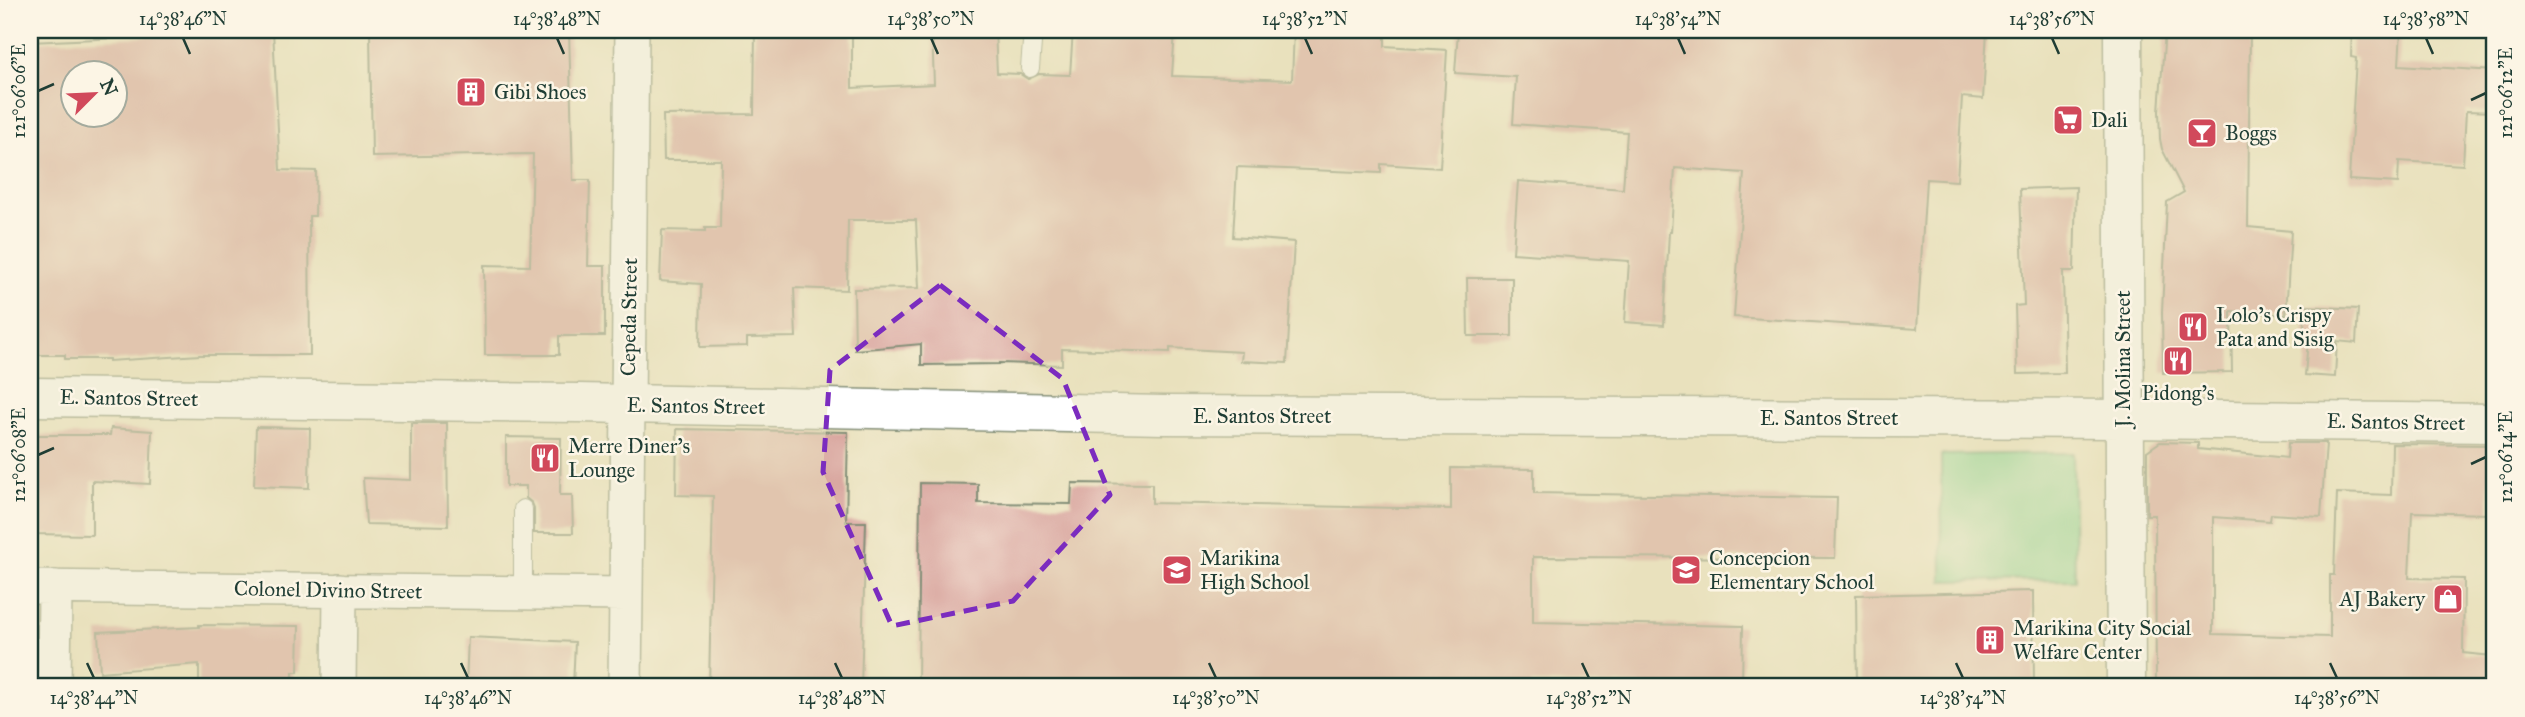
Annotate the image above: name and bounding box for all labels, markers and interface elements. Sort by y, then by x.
text: 14°38'46"N [139,8,227,30]
text: 14°38'48"N [513,8,601,30]
text: 14°38'50"N [887,8,975,30]
text: 14°38'52"N [1262,8,1348,30]
text: 14°38'54"N [1635,8,1721,30]
text: 14°38'56"N [2009,8,2095,30]
text: 14°38'58"N [2383,8,2469,30]
text: 121°06'06"E [8,44,30,138]
text: 121°06'12"E [2495,47,2517,139]
north arrow [60,60,130,130]
text: N [95,75,123,99]
building icon: Gibi Shoes [454,75,488,109]
place label: Gibi Shoes [494,79,586,105]
supermarket icon: Dali [2051,103,2085,137]
place label: Dali [2091,107,2128,133]
bar icon: Boggs [2185,116,2219,150]
place label: Boggs [2225,120,2277,146]
street label: Cepeda Street [615,257,643,376]
street label: J. Molina Street [2110,290,2136,430]
place label: Lolo's Crispy Pata and Sisig [2216,302,2334,352]
restaurant icon: Lolo's Crispy Pata and Sisig [2176,310,2210,344]
restaurant icon: Pidong's [2161,344,2195,378]
place label: Pidong's [2141,380,2215,406]
street label: E. Santos Street [59,384,199,412]
street label: E. Santos Street [626,392,766,420]
street label: E. Santos Street [1193,403,1332,429]
street label: E. Santos Street [1760,405,1899,431]
text: 121°06'08"E [8,407,30,503]
street label: E. Santos Street [2326,408,2466,436]
text: 121°06'14"E [2495,411,2517,503]
place label: Merre Diner's Lounge [568,433,690,483]
restaurant icon: Merre Diner's Lounge [528,441,562,475]
place label: Marikina High School [1200,545,1310,595]
place label: Concepcion Elementary School [1709,545,1874,595]
school or university icon: Marikina High School [1160,553,1194,587]
school or university icon: Concepcion Elementary School [1669,553,1703,587]
street label: Colonel Divino Street [234,575,423,605]
shop icon: AJ Bakery [2431,582,2465,616]
place label: AJ Bakery [2339,586,2426,612]
place label: Marikina City Social Welfare Center [2013,615,2192,665]
building icon: Marikina City Social Welfare Center [1973,623,2007,657]
text: 14°38'44"N [50,687,138,709]
text: 14°38'46"N [424,687,512,709]
text: 14°38'48"N [798,687,886,709]
text: 14°38'50"N [1172,687,1260,709]
text: 14°38'52"N [1546,687,1632,709]
text: 14°38'54"N [1920,687,2006,709]
text: 14°38'56"N [2294,687,2380,709]

